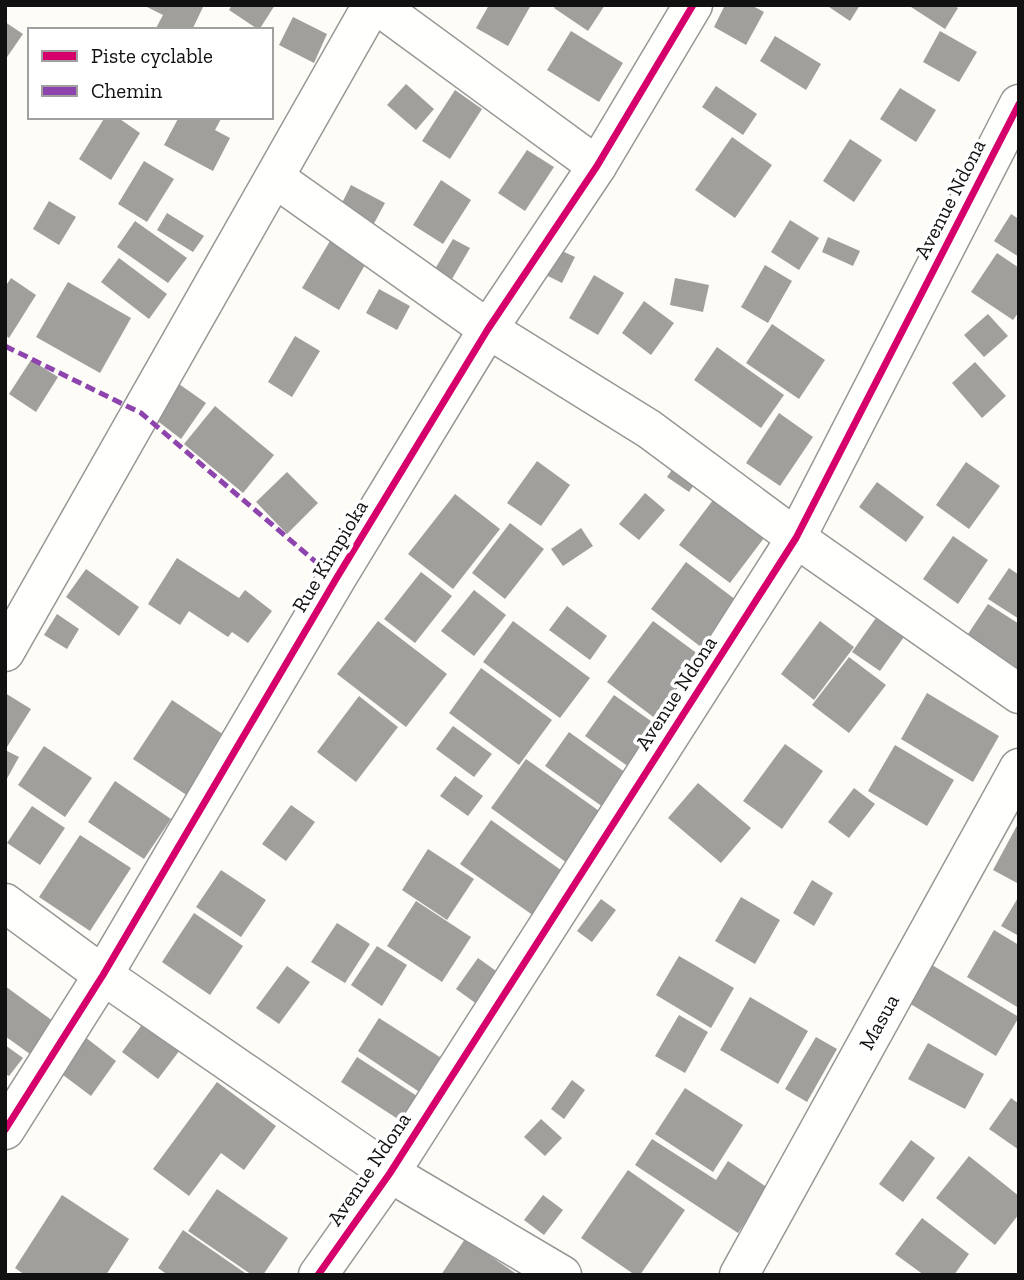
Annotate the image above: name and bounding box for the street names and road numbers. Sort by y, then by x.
street label: Avenue Ndona [909,135,990,263]
street label: Rue Kimpioka [286,495,373,616]
street label: Avenue Ndona [629,631,722,754]
street label: Masua [853,990,904,1054]
street label: Avenue Ndona [322,1107,416,1230]

